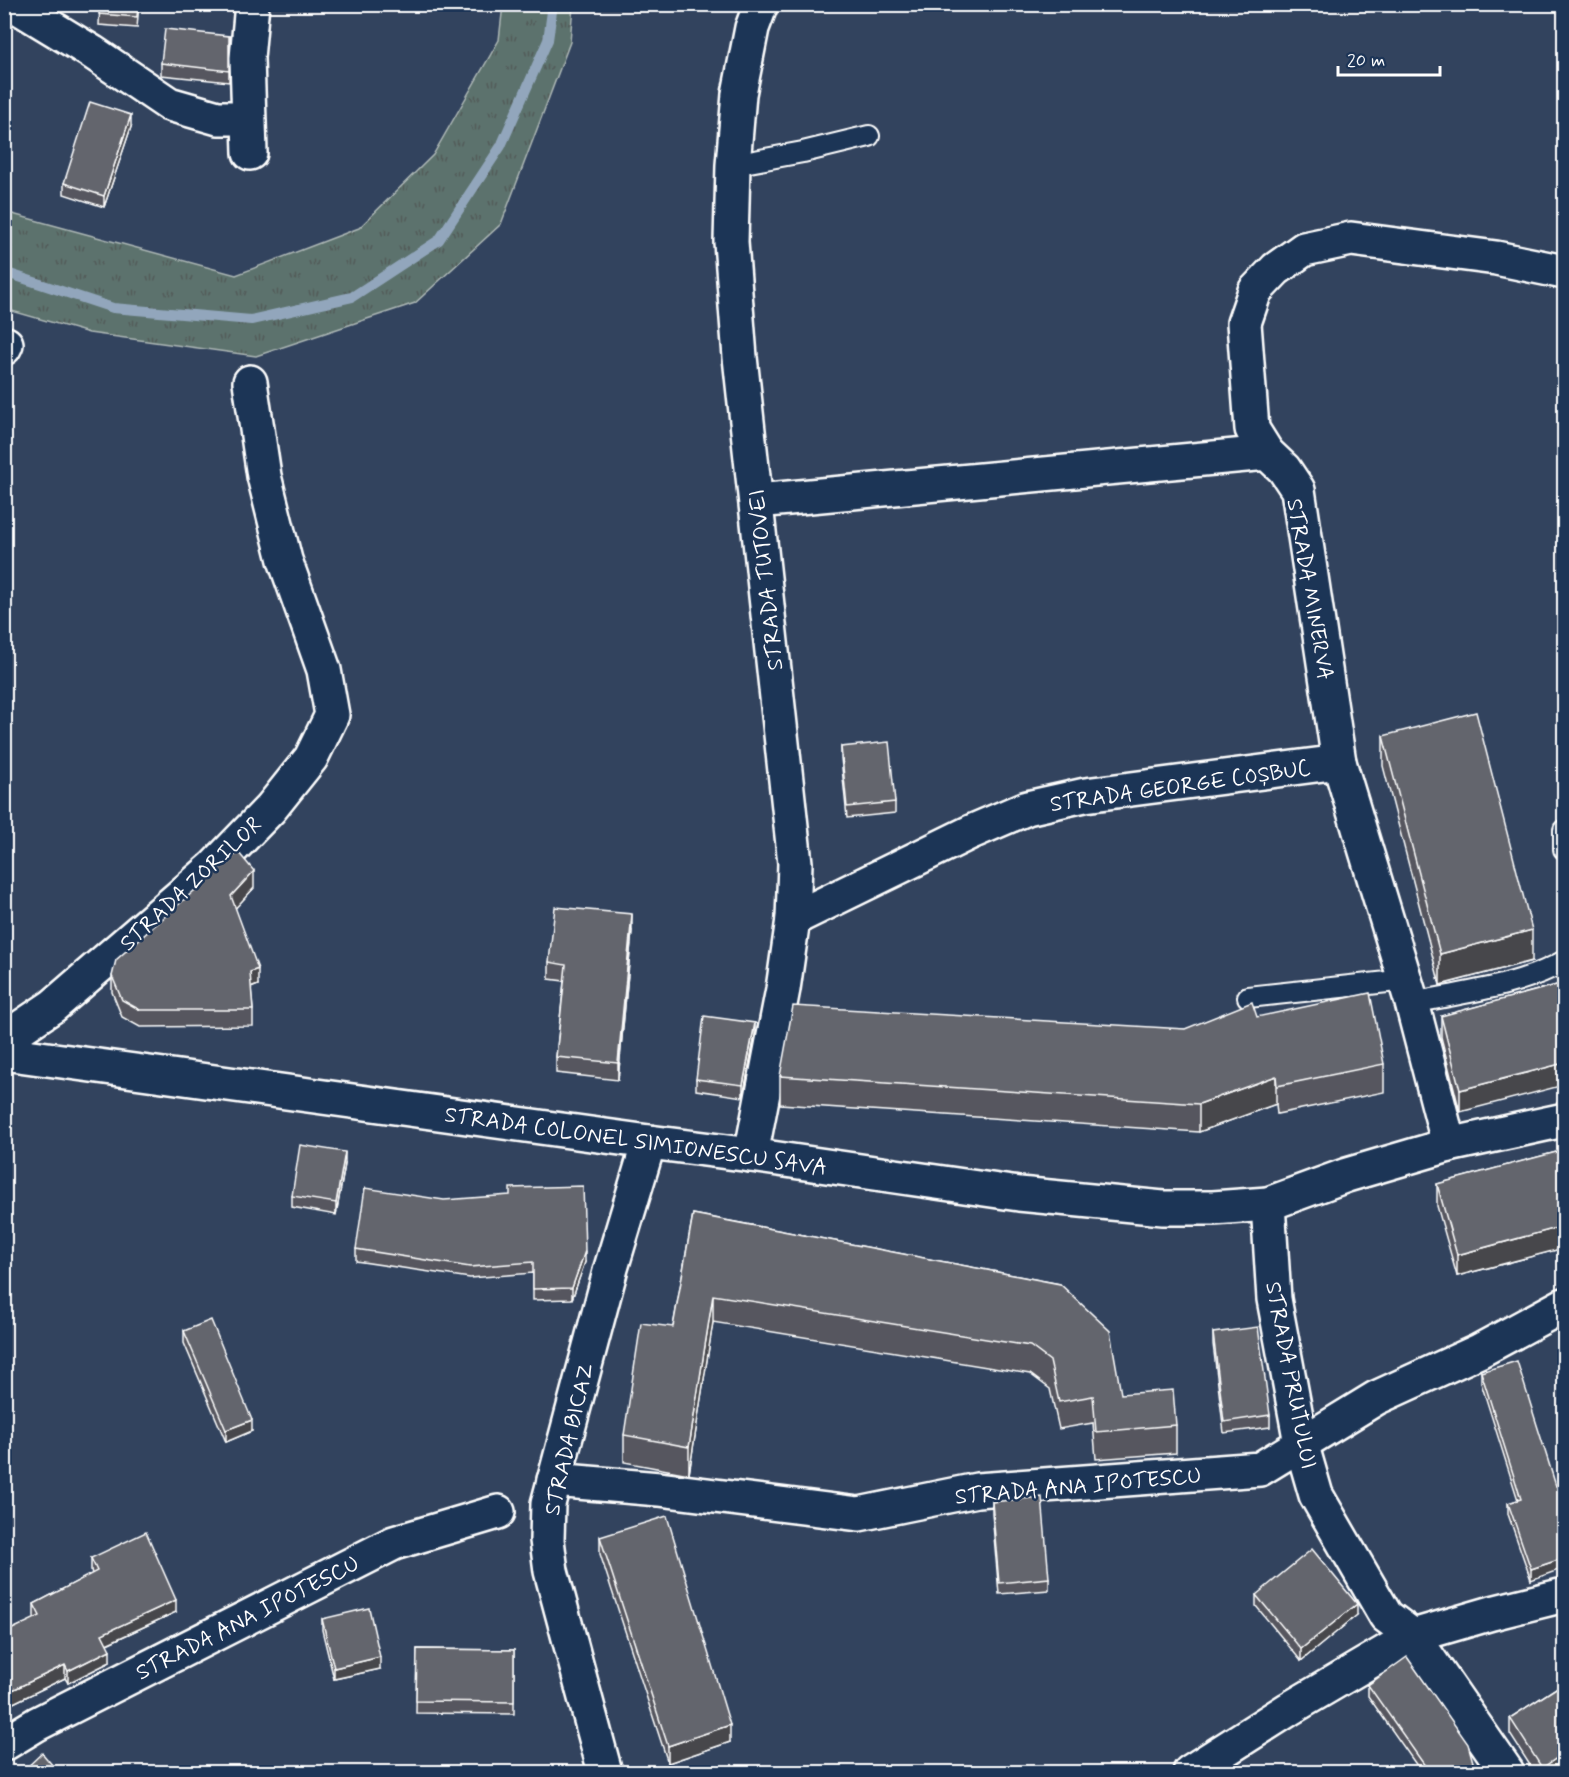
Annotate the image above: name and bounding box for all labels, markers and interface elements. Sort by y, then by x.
scale bar [1338,39,1440,77]
text: 20 m [1347,49,1385,73]
street label: STRADA TUTOVEI [744,488,790,672]
street label: STRADA MINERVA [1279,496,1339,682]
street label: STRADA GEORGE COȘBUC [1048,755,1313,819]
street label: STRADA ZORILOR [114,811,268,958]
street label: STRADA COLONEL SIMIONESCU SAVA [443,1101,829,1183]
street label: STRADA PRUTULUI [1258,1279,1322,1471]
street label: STRADA BICAZ [539,1360,601,1518]
street label: STRADA ANA IPOTESCU [954,1462,1203,1512]
street label: STRADA ANA IPOTESCU [131,1550,364,1687]

